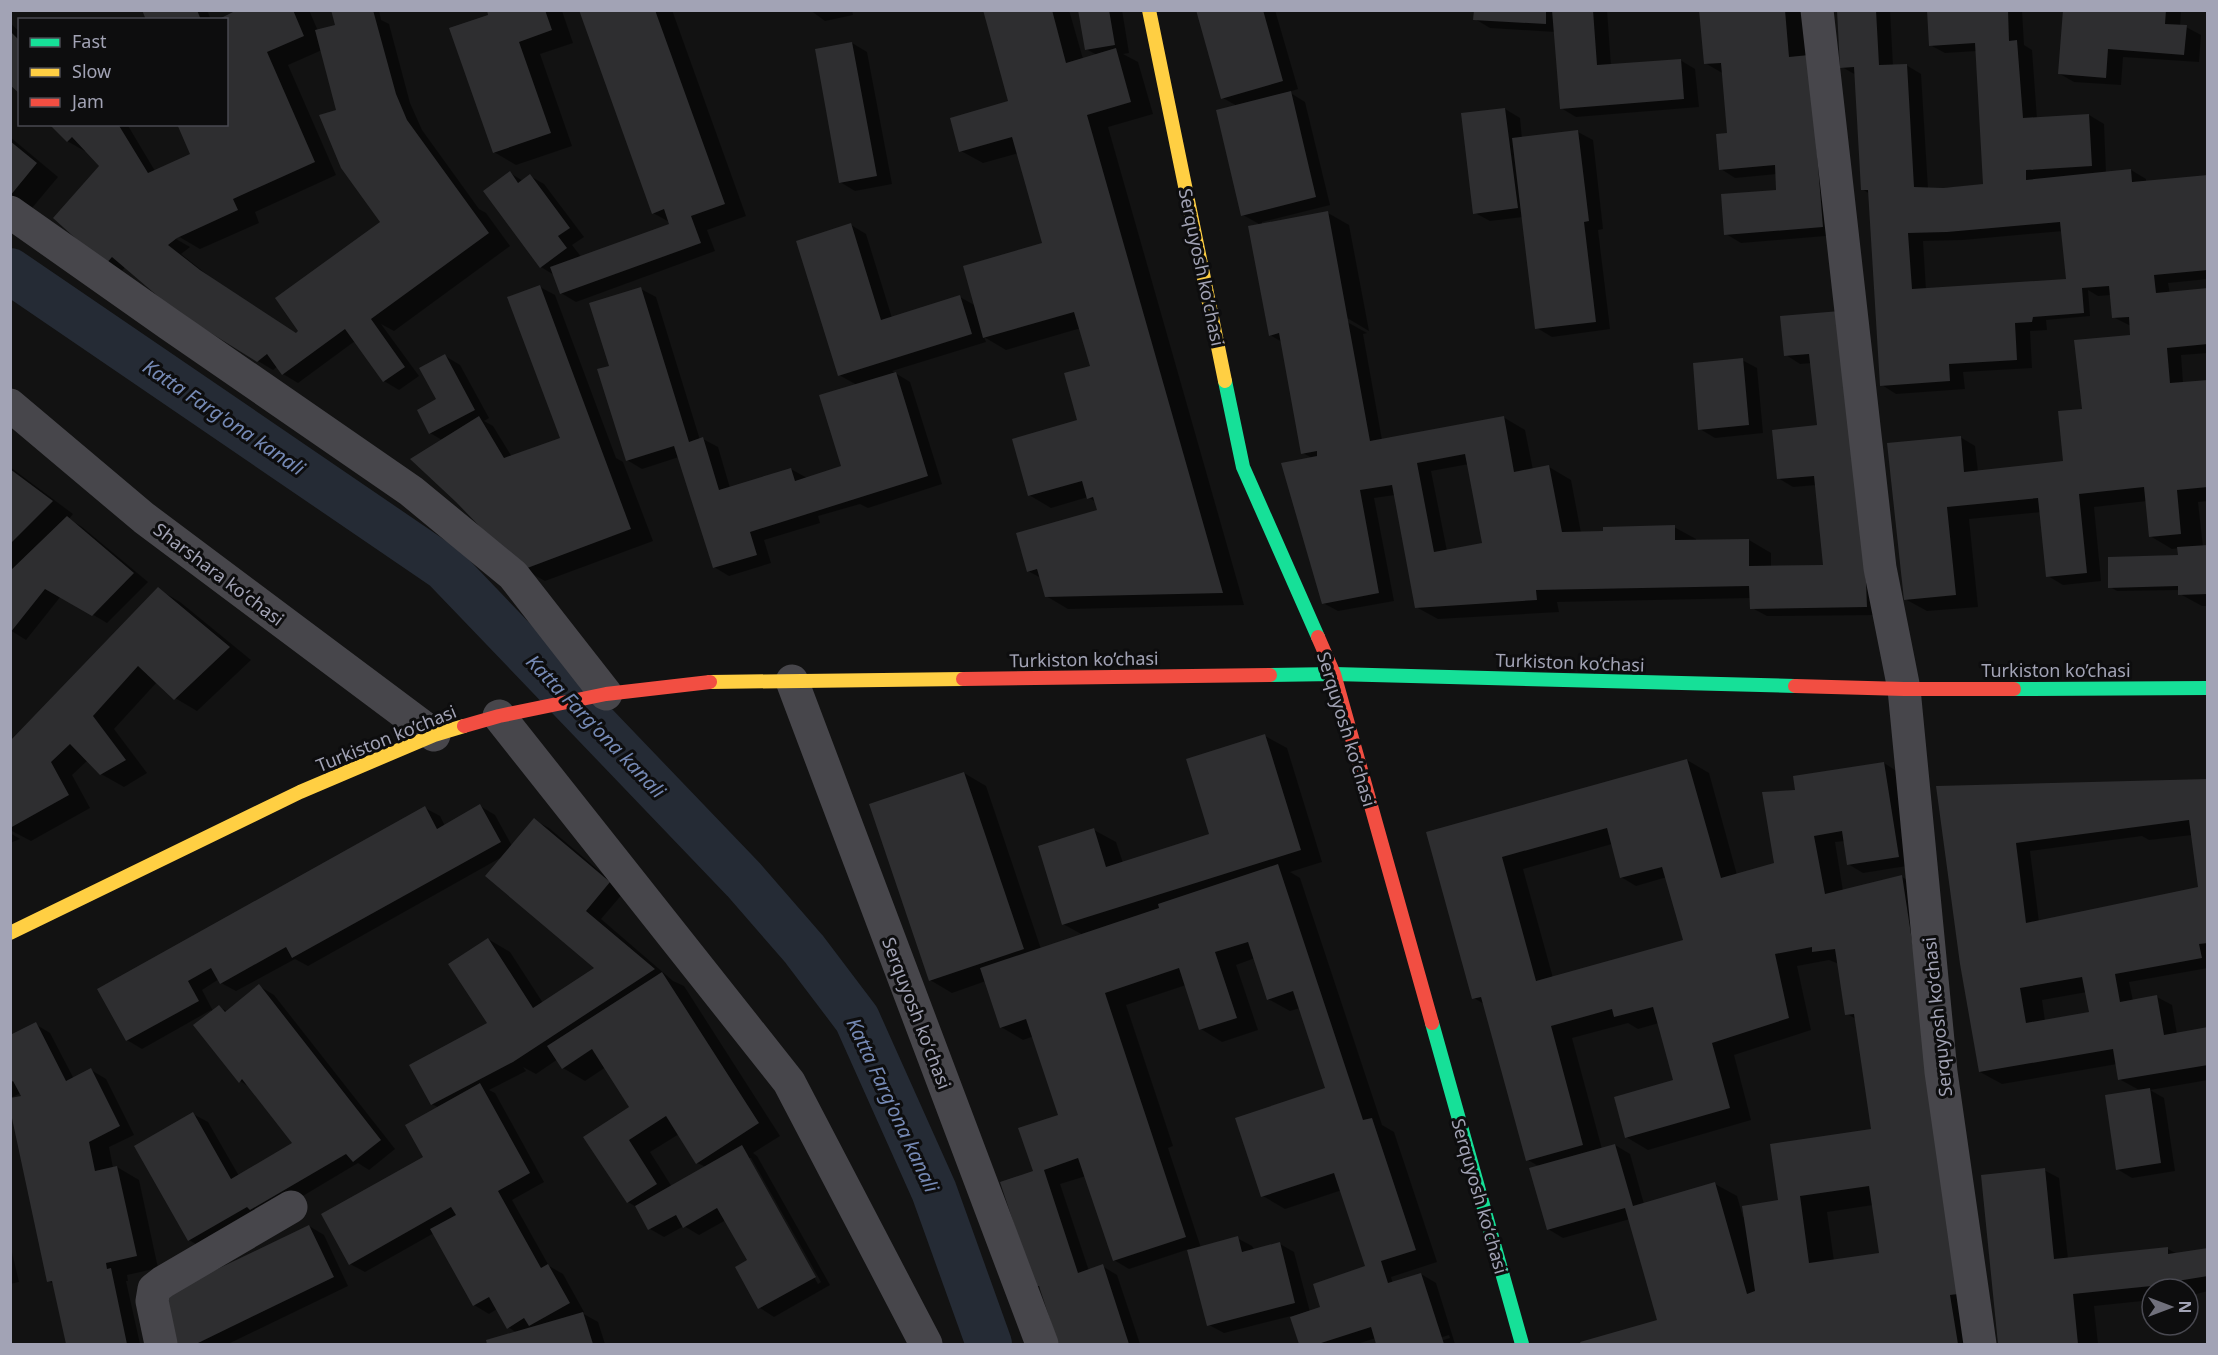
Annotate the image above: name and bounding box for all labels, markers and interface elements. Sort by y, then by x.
legend [18,18,228,126]
text: Fast [72,29,107,53]
text: Slow [72,59,111,83]
text: Jam [70,89,104,113]
street label: Serquyosh koʻchasi [1174,186,1230,348]
water label: Katta Farg'ona kanali [138,353,311,482]
street label: Sharshara koʻchasi [149,517,289,631]
street label: Turkiston ko’chasi [1009,646,1159,672]
street label: Turkiston ko’chasi [1495,647,1645,677]
water label: Katta Farg'ona kanali [520,648,672,804]
street label: Serquyosh koʻchasi [1312,649,1382,809]
street label: Turkiston ko’chasi [1981,658,2131,682]
street label: Turkiston ko’chasi [312,699,460,777]
street label: Serquyosh koʻchasi [877,934,957,1092]
street label: Serquyosh koʻchasi [1917,936,1957,1098]
water label: Katta Farg'ona kanali [841,1013,946,1197]
street label: Serquyosh koʻchasi [1446,1116,1514,1276]
north arrow [2140,1277,2200,1337]
text: N [2174,1300,2196,1314]

